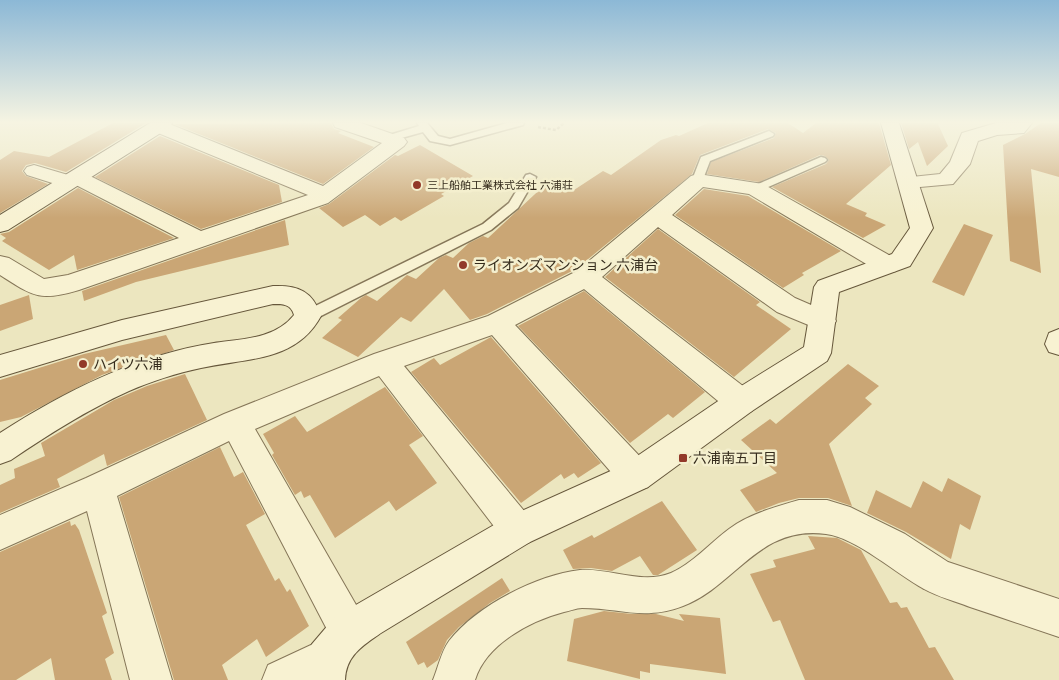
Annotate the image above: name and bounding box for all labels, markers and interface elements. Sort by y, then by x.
place label: 三上船舶工業株式会社 六浦荘 [427,177,573,192]
marker: 三上船舶工業株式会社 六浦荘 [411,179,423,191]
place label: ライオンズマンション 六浦台 [473,255,658,274]
marker: ライオンズマンション 六浦台 [457,259,469,271]
place label: ハイツ六浦 [93,354,163,373]
marker: ハイツ六浦 [77,358,89,370]
place label: 六浦南五丁目 [693,448,777,467]
marker: 六浦南五丁目 [677,452,689,464]

